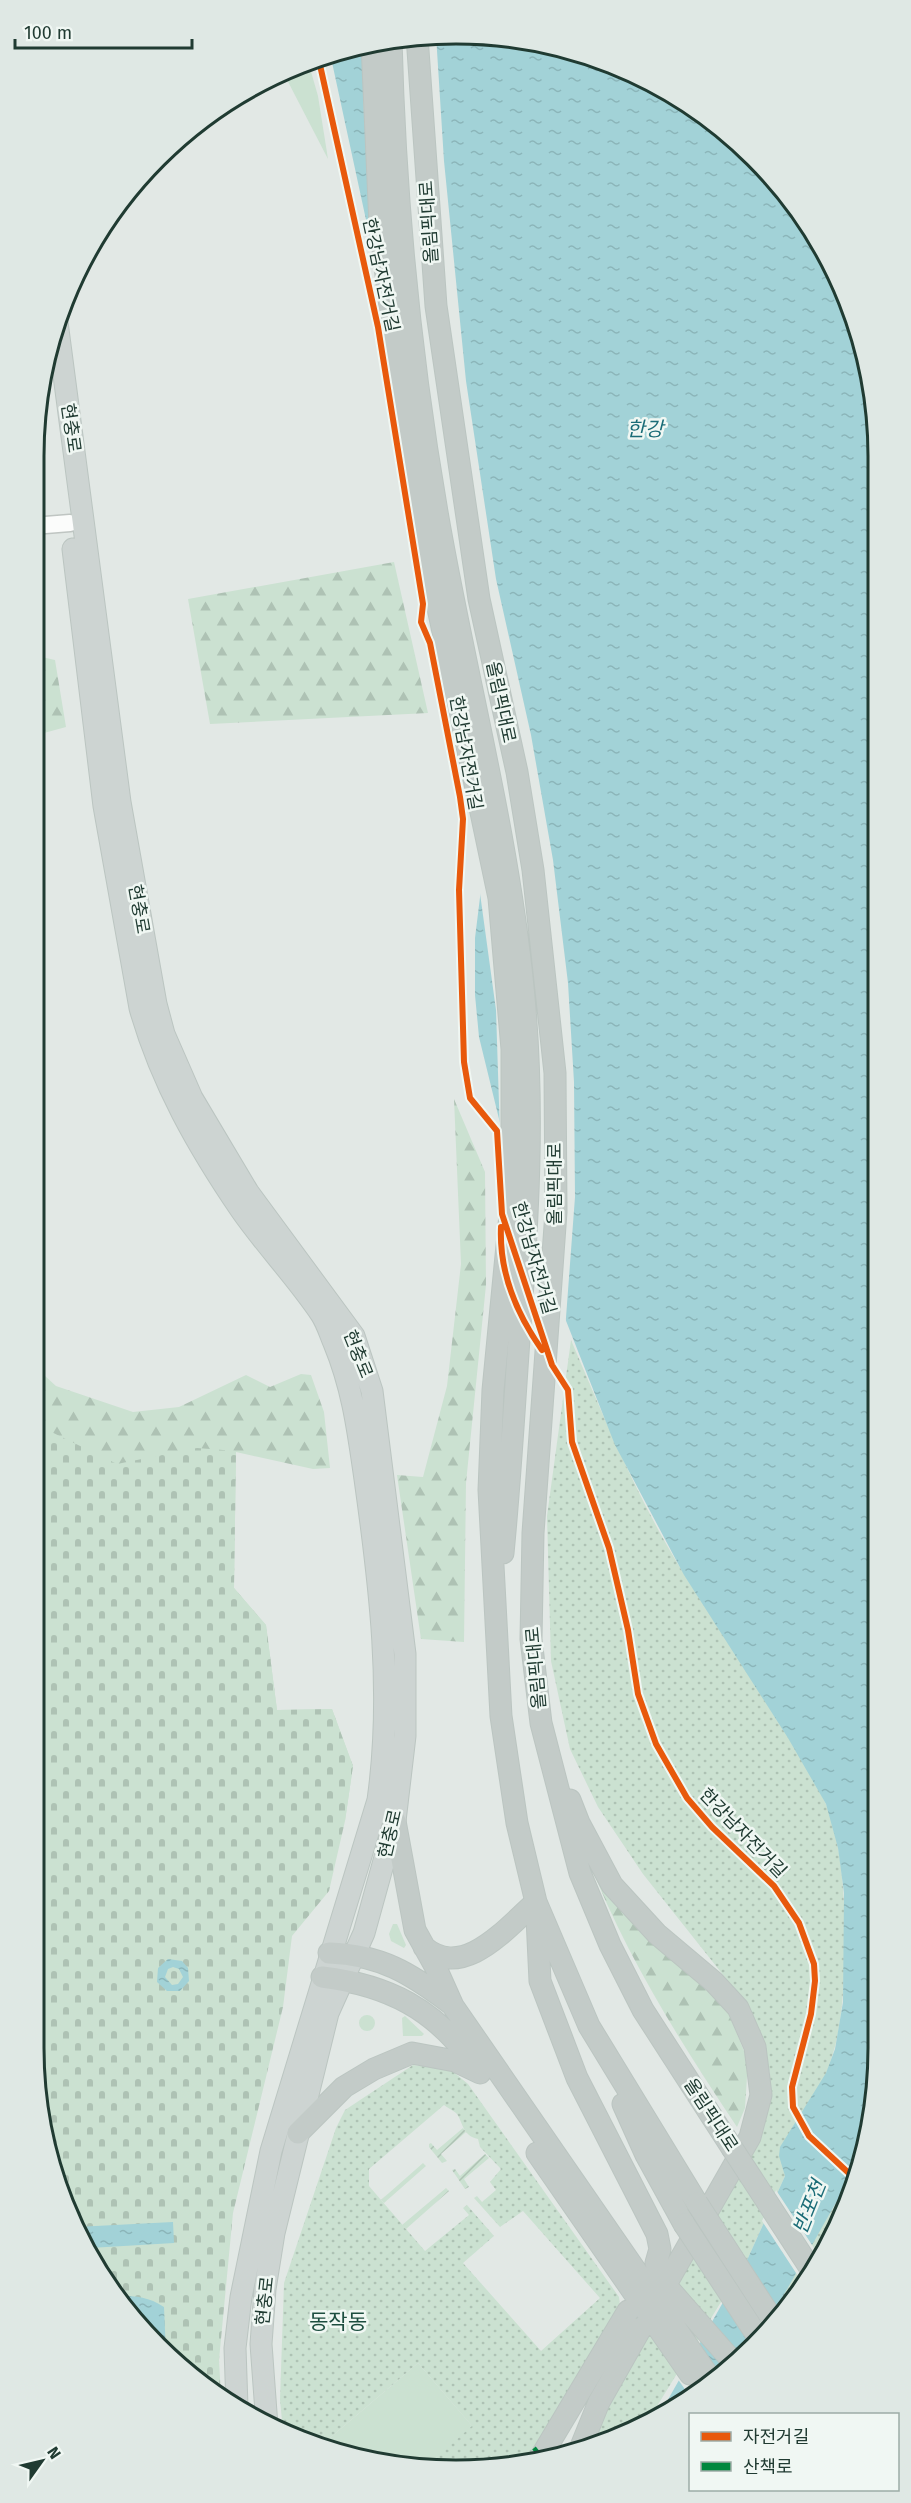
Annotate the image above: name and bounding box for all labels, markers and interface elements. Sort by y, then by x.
scale bar [15,12,192,50]
text: 100 m [24,22,72,44]
street label: 올림픽대로 [415,180,443,264]
street label: 한강남자전거길 [358,216,404,334]
street label: 현충로 [57,402,85,454]
water label: 한강 [627,417,666,441]
street label: 올림픽대로 [482,659,520,745]
street label: 한강남자전거길 [445,694,487,812]
street label: 현충로 [124,883,154,935]
street label: 올림픽대로 [544,1143,566,1225]
street label: 한강남자전거길 [507,1199,561,1317]
street label: 현충로 [338,1327,378,1381]
street label: 올림픽대로 [521,1626,551,1710]
street label: 한강남자전거길 [695,1784,791,1882]
street label: 현충로 [374,1807,406,1861]
street label: 올림픽대로 [679,2074,743,2156]
water label: 반포천 [788,2175,831,2237]
street label: 현충로 [251,2275,279,2327]
district label: 동작동 [309,2309,367,2335]
legend [689,2413,899,2491]
text: 자전거길 [743,2426,809,2448]
north arrow [12,2431,72,2491]
text: N [43,2443,65,2463]
text: 산책로 [743,2456,793,2478]

